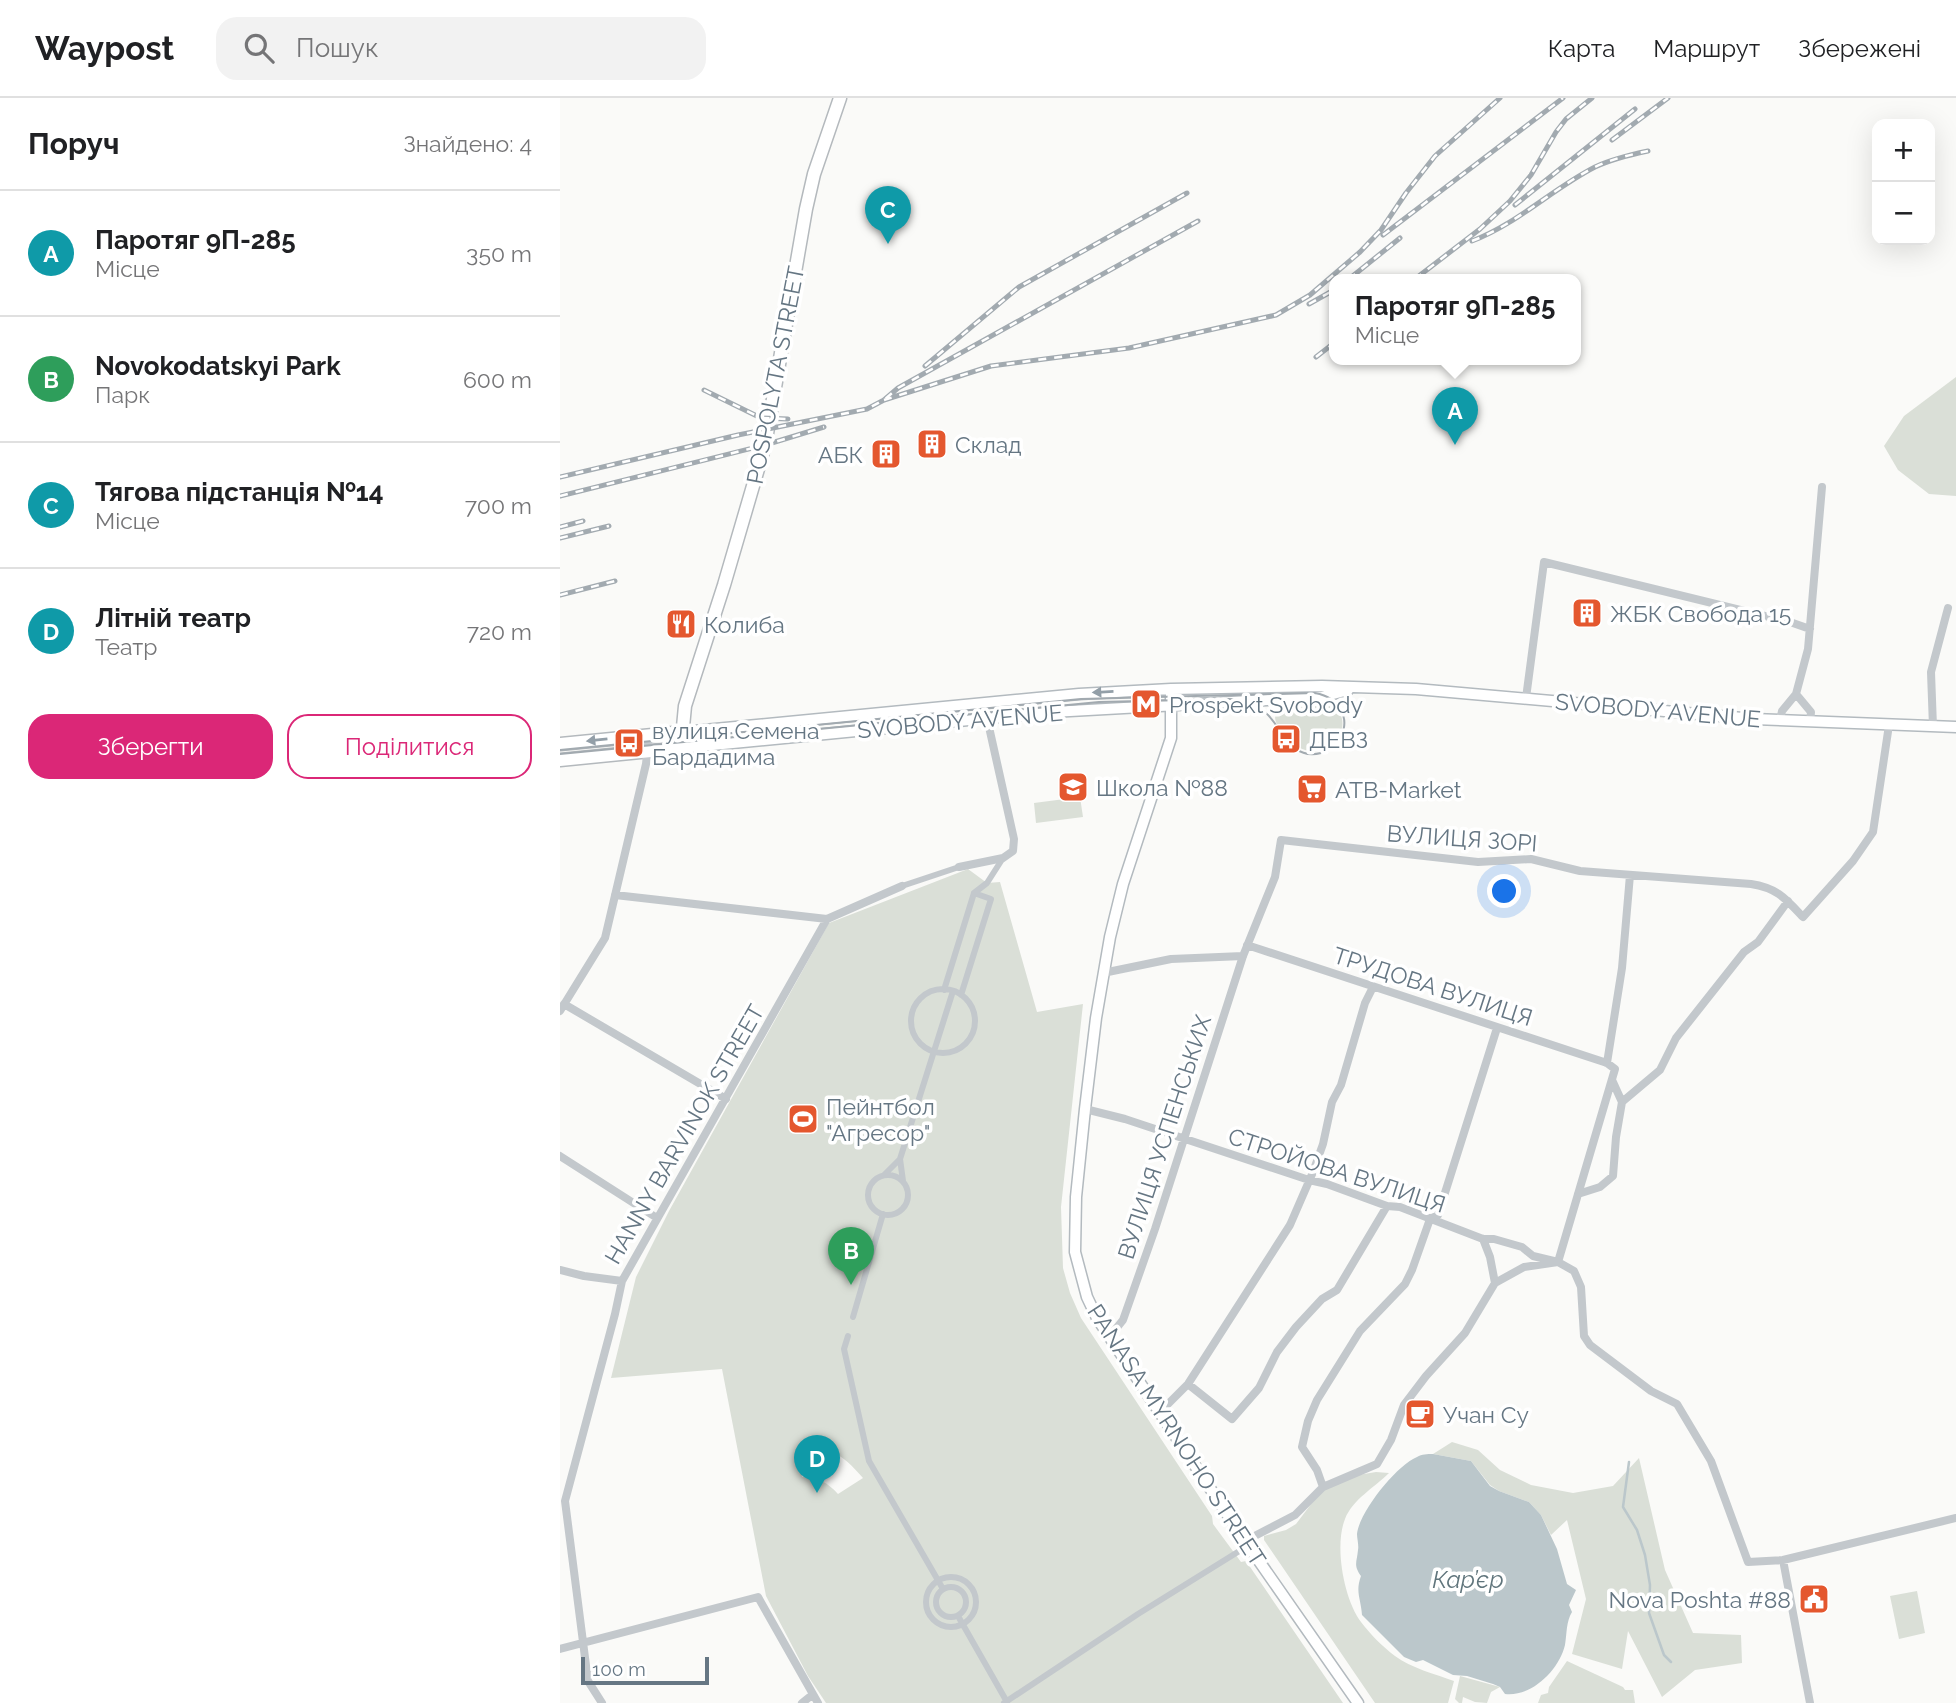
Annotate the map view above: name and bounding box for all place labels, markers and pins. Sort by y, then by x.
pin: C [865,186,911,244]
pin: A [1432,387,1478,445]
building icon: Склад [915,427,949,461]
place label: Склад [955,431,1022,458]
building icon: АБК [869,437,903,471]
place label: АБК [818,441,863,468]
building icon: ЖБК Свобода 15 [1570,596,1604,630]
place label: ЖБК Свобода 15 [1610,600,1791,627]
restaurant icon: Колиба [664,607,698,641]
place label: Колиба [704,611,785,638]
metro station icon: Prospekt Svobody [1129,687,1163,721]
place label: Prospekt Svobody [1169,691,1363,718]
place label: вулиця Семена Бардадима [652,717,819,770]
bus stop icon: ДЕВЗ [1269,722,1303,756]
bus stop icon: вулиця Семена Бардадима [612,726,646,760]
place label: ДЕВЗ [1309,726,1368,753]
school or university icon: Школа №88 [1056,770,1090,804]
supermarket icon: ATB-Market [1295,772,1329,806]
place label: Школа №88 [1096,774,1228,801]
place label: ATB-Market [1335,776,1462,803]
place label: Пейнтбол "Агресор" [826,1093,935,1146]
sports icon: Пейнтбол "Агресор" [786,1102,820,1136]
pin: B [828,1227,874,1285]
cafe icon: Учан Су [1403,1397,1437,1431]
place label: Учан Су [1443,1401,1529,1428]
pin: D [794,1435,840,1493]
public building icon: Nova Poshta #88 [1797,1582,1831,1616]
place label: Nova Poshta #88 [1609,1586,1791,1613]

